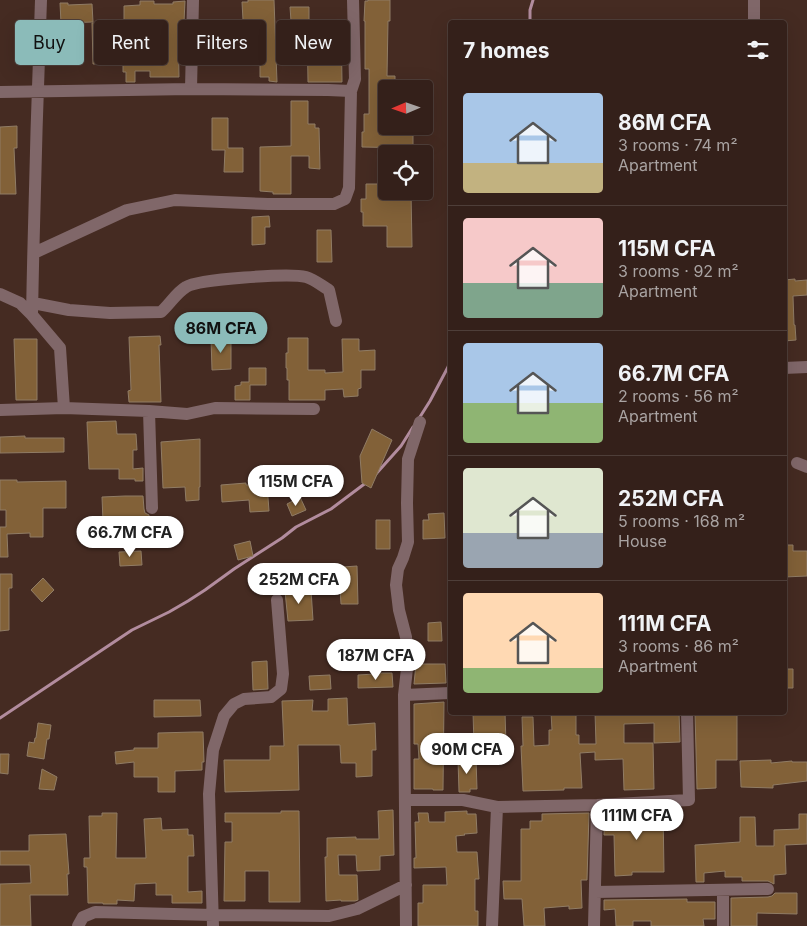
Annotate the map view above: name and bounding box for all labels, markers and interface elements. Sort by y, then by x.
chip: Buy [15,20,84,65]
chip: Rent [94,20,168,65]
chip: Filters [178,20,266,65]
chip: New [276,20,350,65]
icon: filters [744,36,772,64]
text: 7 homes [463,38,550,63]
north arrow [378,80,432,135]
map controls [378,80,433,200]
text: 86M CFA [618,110,711,135]
icon: home [503,113,563,173]
text: 3 rooms · 74 m² [618,135,737,155]
button: locate [378,145,433,200]
text: Apartment [618,155,698,175]
text: 115M CFA [618,236,716,261]
icon: home [503,238,563,298]
text: 3 rooms · 92 m² [618,261,739,281]
text: Apartment [618,281,698,301]
pin: 86M CFA [175,312,267,354]
text: 86M CFA [185,318,257,338]
text: 66.7M CFA [618,361,730,386]
icon: home [503,363,563,423]
text: 2 rooms · 56 m² [618,386,739,406]
text: Apartment [618,406,698,426]
pin: 115M CFA [244,464,348,507]
text: 115M CFA [259,471,333,491]
text: 252M CFA [618,486,724,511]
icon: home [503,488,563,548]
text: 5 rooms · 168 m² [618,511,745,531]
pin: 66.7M CFA [73,516,187,558]
text: 66.7M CFA [88,522,172,542]
text: House [618,531,667,551]
pin: 252M CFA [247,562,351,605]
text: 252M CFA [259,569,339,589]
text: 111M CFA [618,611,711,636]
icon: home [503,613,563,673]
text: 3 rooms · 86 m² [618,636,739,656]
pin: 187M CFA [324,638,428,681]
text: 187M CFA [337,645,415,665]
text: Apartment [618,656,698,676]
pin: 90M CFA [421,732,513,775]
text: 90M CFA [431,739,503,759]
pin: 111M CFA [585,798,689,841]
text: 111M CFA [601,805,673,825]

